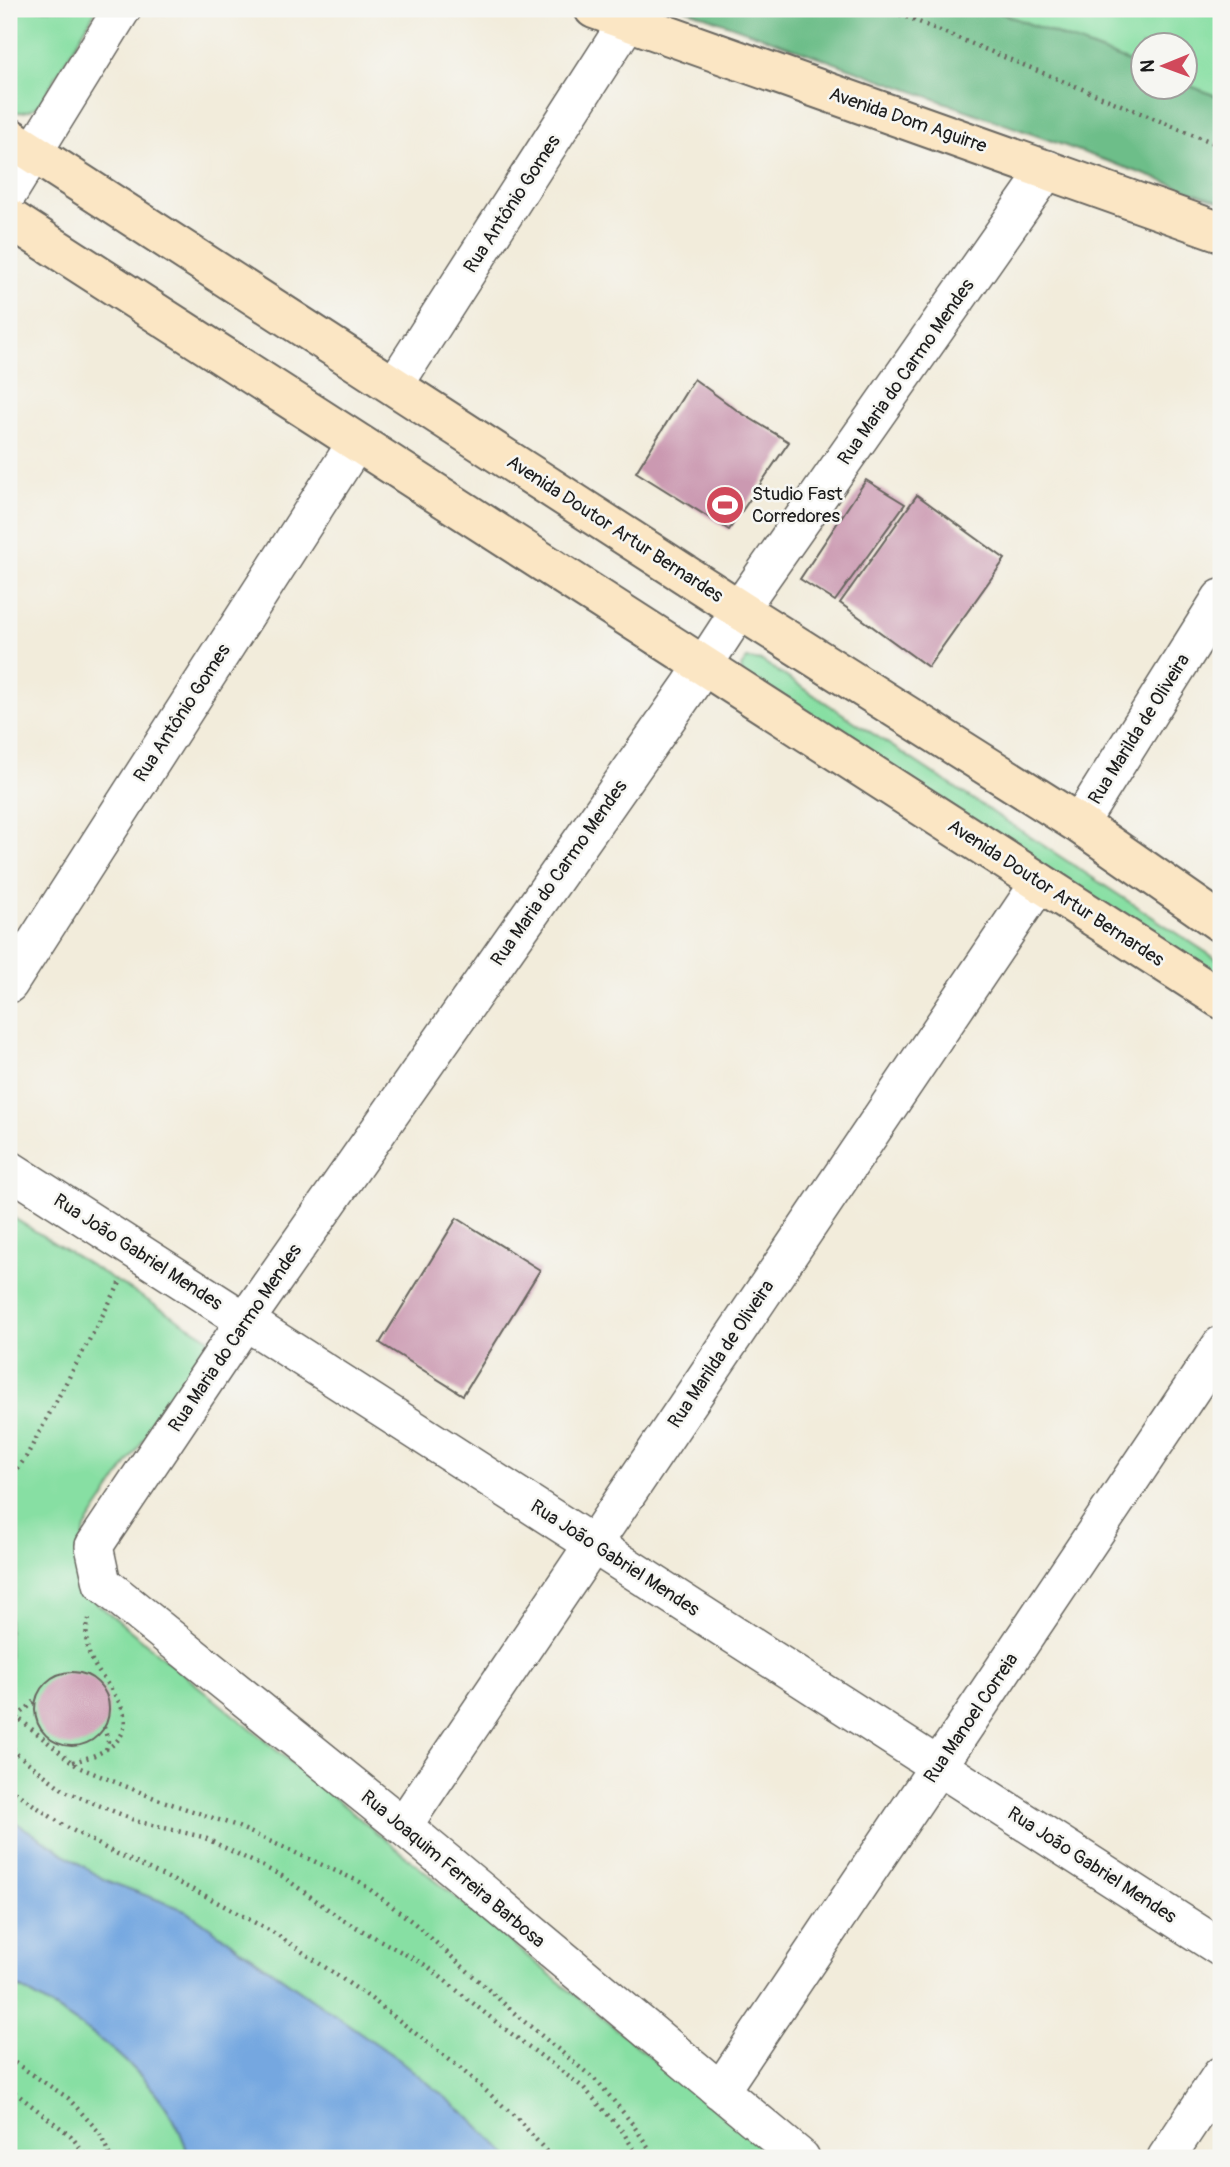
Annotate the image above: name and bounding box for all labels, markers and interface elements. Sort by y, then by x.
north arrow [1128,32,1198,102]
text: N [1136,60,1160,73]
street label: Avenida Dom Aguirre [826,82,991,158]
street label: Rua Antônio Gomes [458,130,566,278]
street label: Rua Maria do Carmo Mendes [833,274,980,470]
street label: Avenida Doutor Artur Bernardes [502,450,728,608]
place label: Studio Fast Corredores [752,482,843,528]
sports icon: Studio Fast Corredores [704,484,746,526]
street label: Rua Antônio Gomes [128,639,236,787]
street label: Rua Marilda de Oliveira [1083,649,1195,809]
street label: Rua Maria do Carmo Mendes [486,775,633,971]
street label: Avenida Doutor Artur Bernardes [943,814,1169,972]
street label: Rua João Gabriel Mendes [49,1188,227,1316]
street label: Rua Maria do Carmo Mendes [163,1239,307,1437]
street label: Rua Marilda de Oliveira [663,1275,780,1433]
street label: Rua João Gabriel Mendes [526,1494,704,1622]
street label: Rua Manoel Correia [919,1648,1023,1788]
street label: Rua Joaquim Ferreira Barbosa [356,1785,550,1953]
street label: Rua João Gabriel Mendes [1003,1801,1181,1929]

